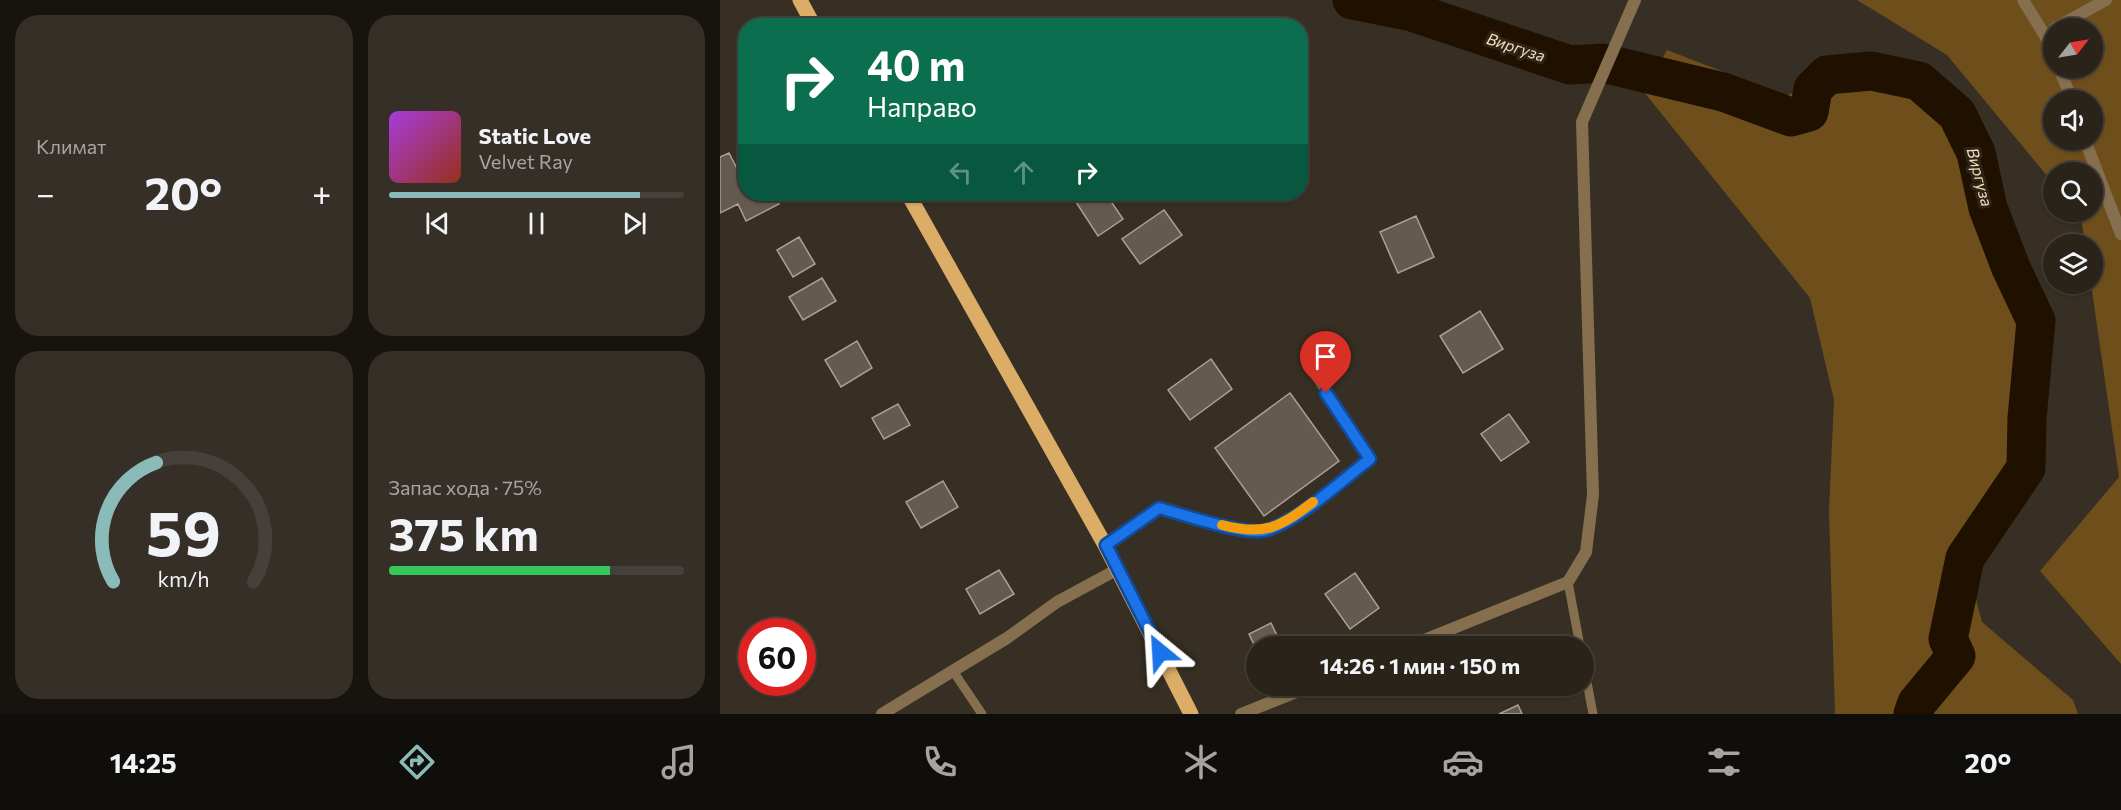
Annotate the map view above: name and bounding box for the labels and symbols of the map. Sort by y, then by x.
north arrow [2043,18,2103,78]
water label: Виргуза [1485,28,1548,65]
water label: Виргуза [1964,145,1997,208]
pin [1300,331,1351,393]
speed limit sign: 60 [738,618,816,696]
position arrow [1128,620,1192,684]

